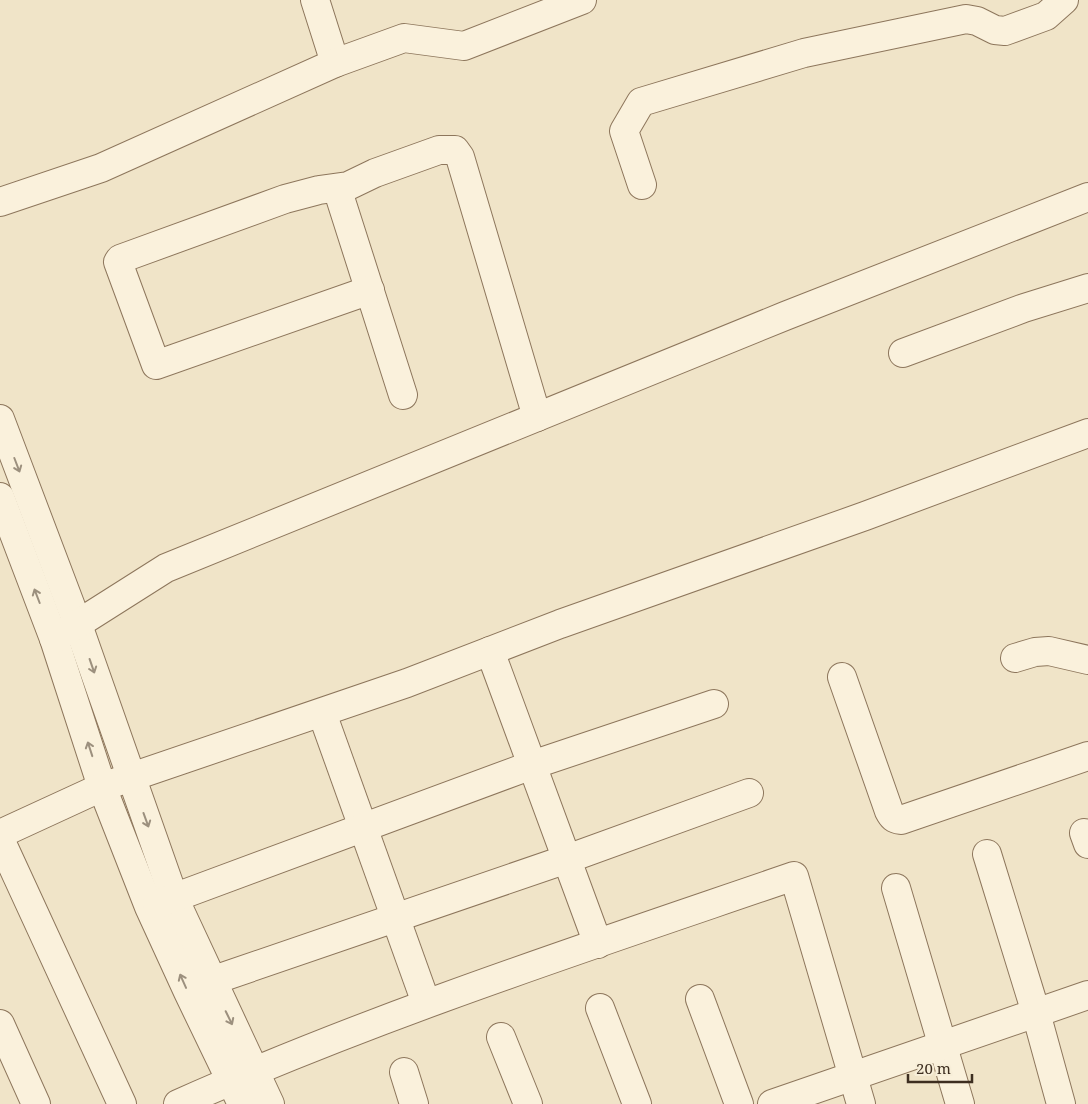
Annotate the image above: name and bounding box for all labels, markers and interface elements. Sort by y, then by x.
one-way arrow [13,456,22,472]
one-way arrow [32,589,42,604]
one-way arrow [88,658,97,673]
one-way arrow [85,742,94,758]
one-way arrow [142,811,151,827]
one-way arrow [178,974,187,989]
one-way arrow [225,1010,234,1025]
scale bar [908,1052,972,1084]
text: 20 m [916,1058,951,1078]

